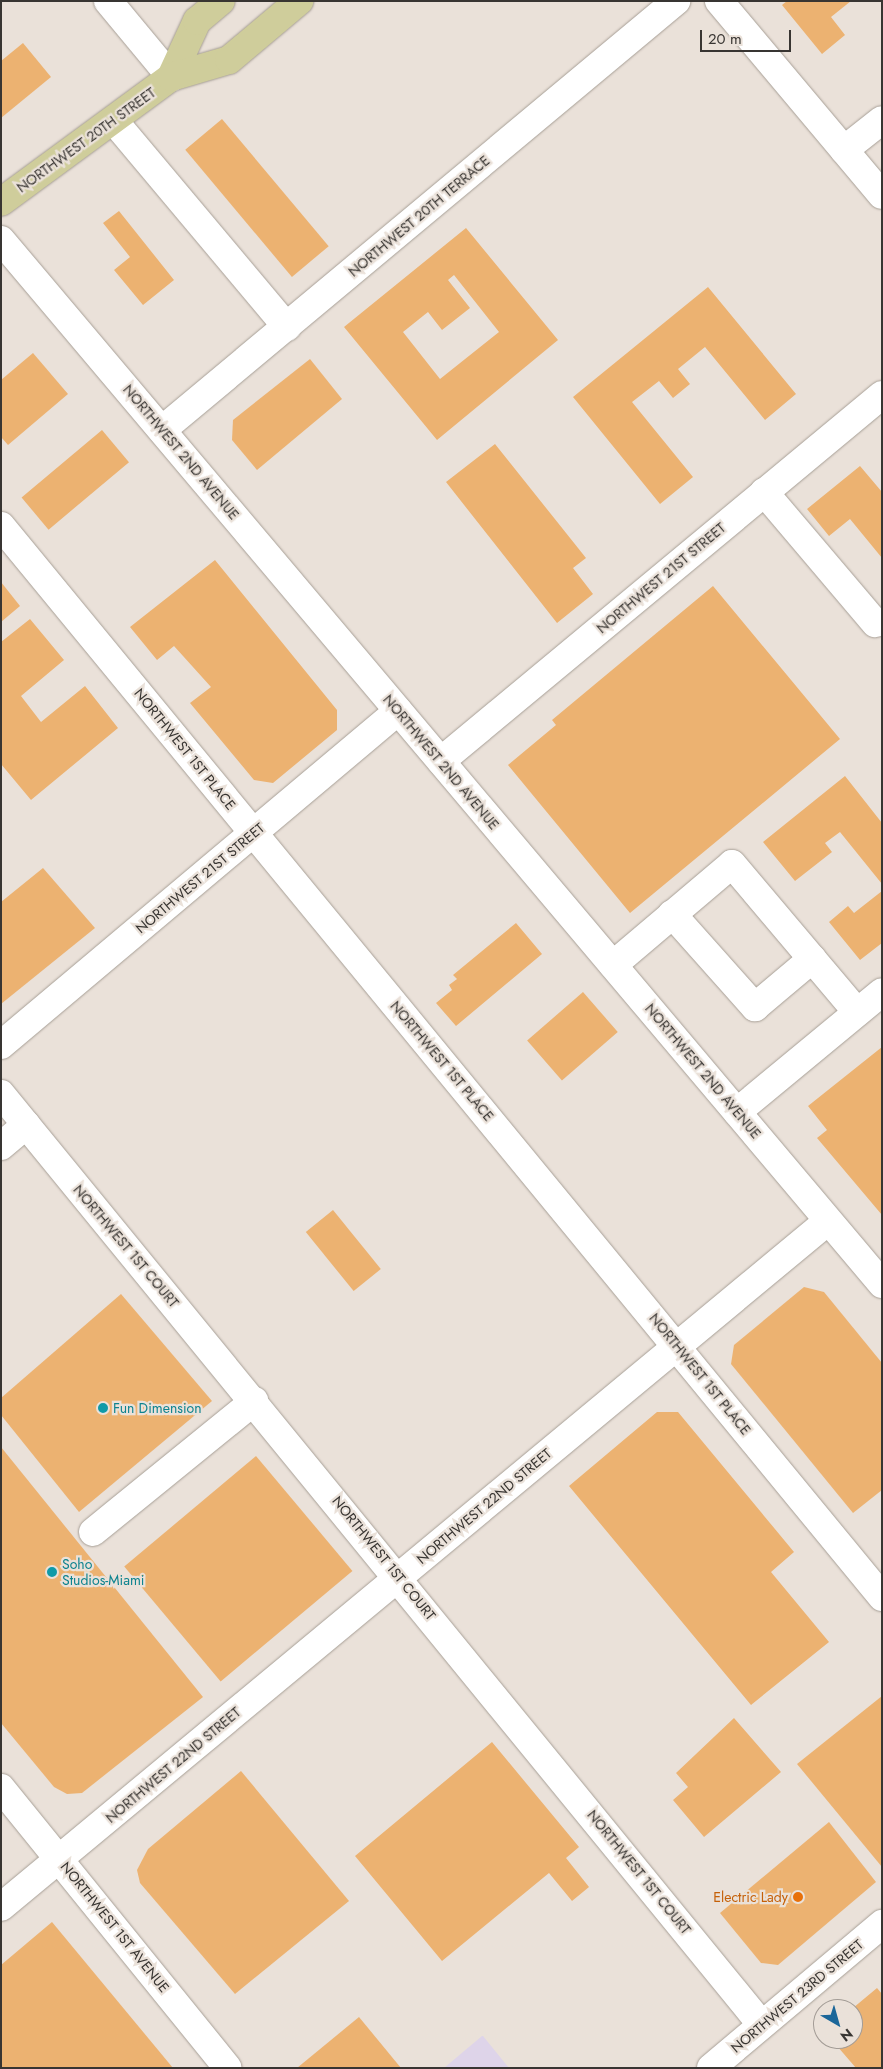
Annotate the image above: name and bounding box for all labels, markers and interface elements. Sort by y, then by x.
scale bar [703,20,794,52]
text: 20 m [708,28,742,50]
street label: NORTHWEST 20TH STREET [13,84,159,196]
street label: NORTHWEST 20TH TERRACE [345,152,493,280]
street label: NORTHWEST 2ND AVENUE [120,381,242,523]
street label: NORTHWEST 21ST STREET [593,519,729,637]
street label: NORTHWEST 1ST PLACE [131,685,239,813]
street label: NORTHWEST 2ND AVENUE [380,691,502,833]
street label: NORTHWEST 21ST STREET [132,819,268,937]
street label: NORTHWEST 1ST PLACE [387,998,497,1124]
street label: NORTHWEST 2ND AVENUE [642,1000,764,1142]
street label: NORTHWEST 1ST COURT [70,1181,182,1311]
street label: NORTHWEST 1ST PLACE [646,1310,754,1438]
place label: Fun Dimension [113,1400,202,1416]
marker: Fun Dimension [97,1402,109,1414]
street label: NORTHWEST 22ND STREET [413,1445,555,1567]
street label: NORTHWEST 1ST COURT [329,1493,439,1623]
place label: Soho Studios-Miami [62,1556,145,1588]
marker: Soho Studios-Miami [46,1566,58,1578]
street label: NORTHWEST 22ND STREET [102,1704,244,1826]
street label: NORTHWEST 1ST COURT [584,1807,694,1937]
street label: NORTHWEST 1ST AVENUE [57,1858,173,1996]
place label: Electric Lady [713,1889,788,1905]
marker: Electric Lady [792,1891,804,1903]
street label: NORTHWEST 23RD STREET [728,1936,866,2056]
north arrow [813,1999,863,2049]

